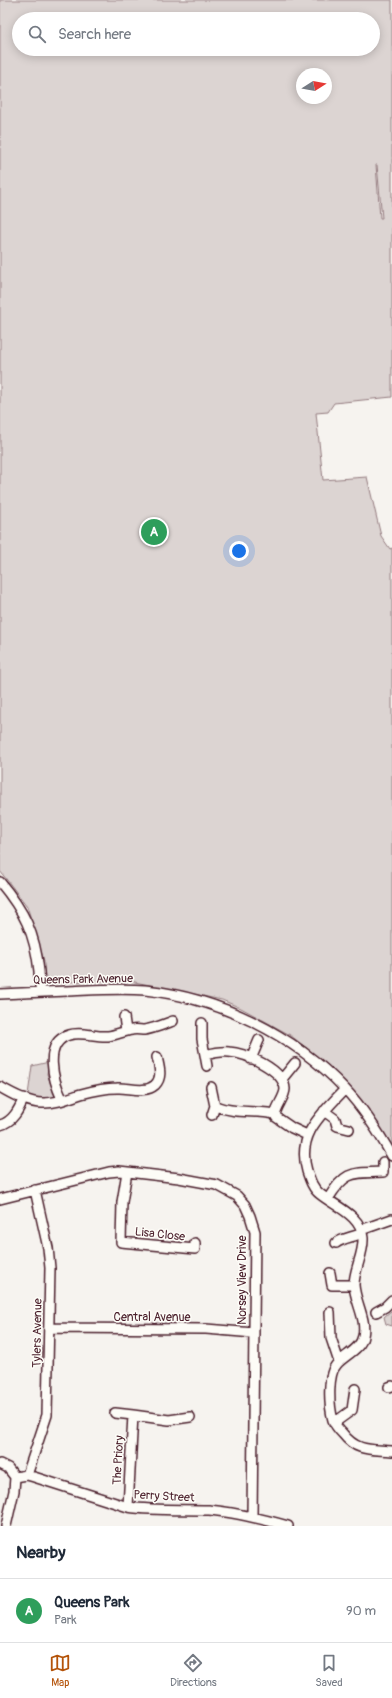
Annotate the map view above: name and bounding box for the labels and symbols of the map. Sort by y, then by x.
north arrow [296,68,332,104]
pin: A [141,517,167,547]
your location [229,541,249,561]
street label: Queens Park Avenue [33,971,133,988]
street label: Lisa Close [134,1224,186,1245]
street label: Norsey View Drive [235,1235,250,1325]
street label: Tylers Avenue [29,1298,46,1368]
street label: Central Avenue [114,1310,190,1325]
street label: The Priory [110,1435,127,1485]
street label: Perry Street [133,1487,195,1506]

